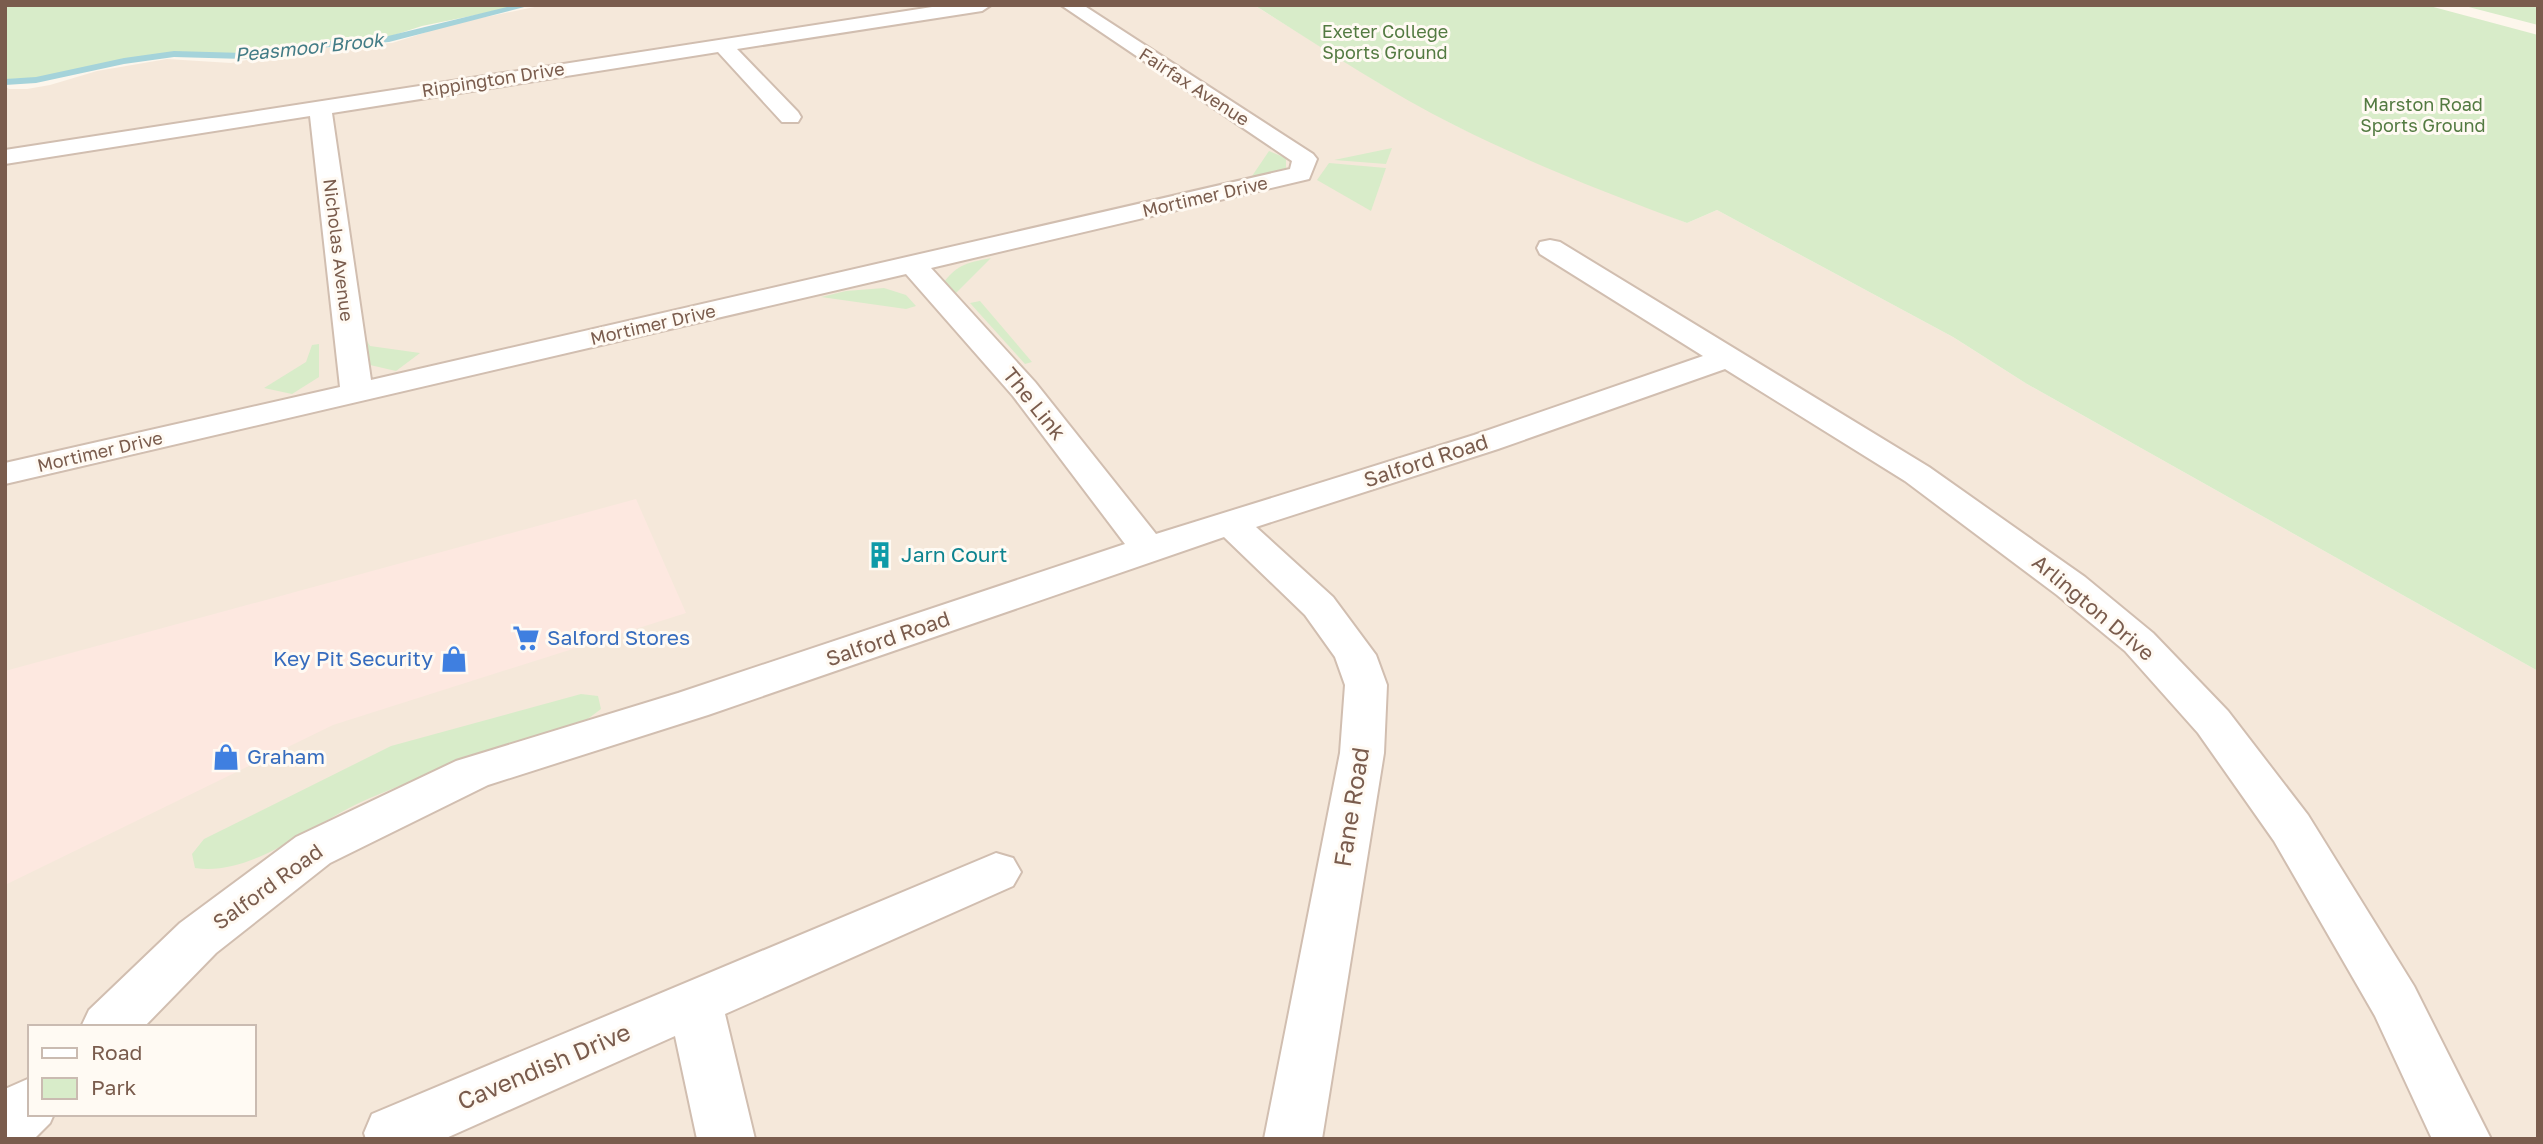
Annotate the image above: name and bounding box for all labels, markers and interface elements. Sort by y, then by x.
park label: Exeter College Sports Ground [1322,20,1448,63]
water label: Peasmoor Brook [233,27,387,66]
street label: Fairfax Avenue [1135,42,1254,130]
street label: Rippington Drive [420,57,566,101]
park label: Marston Road Sports Ground [2360,93,2486,136]
street label: Mortimer Drive [1140,171,1270,221]
street label: Nicholas Avenue [319,177,359,323]
street label: Mortimer Drive [588,299,718,349]
street label: The Link [998,362,1072,445]
street label: Mortimer Drive [35,426,165,476]
street label: Salford Road [1360,428,1491,492]
building icon: Jarn Court [865,540,895,570]
place label: Jarn Court [901,541,1007,567]
street label: Arlington Drive [2027,549,2160,666]
street label: Salford Road [822,605,953,671]
supermarket icon: Salford Stores [511,623,541,653]
place label: Salford Stores [547,624,690,650]
shop icon: Key Pit Security [439,644,469,674]
place label: Key Pit Security [273,645,433,671]
shop icon: Graham [211,742,241,772]
place label: Graham [247,743,325,769]
street label: Fane Road [1327,745,1374,869]
street label: Salford Road [207,838,327,935]
street label: Cavendish Drive [453,1016,634,1115]
legend [28,1025,256,1116]
text: Road [91,1039,142,1065]
text: Park [91,1074,137,1100]

